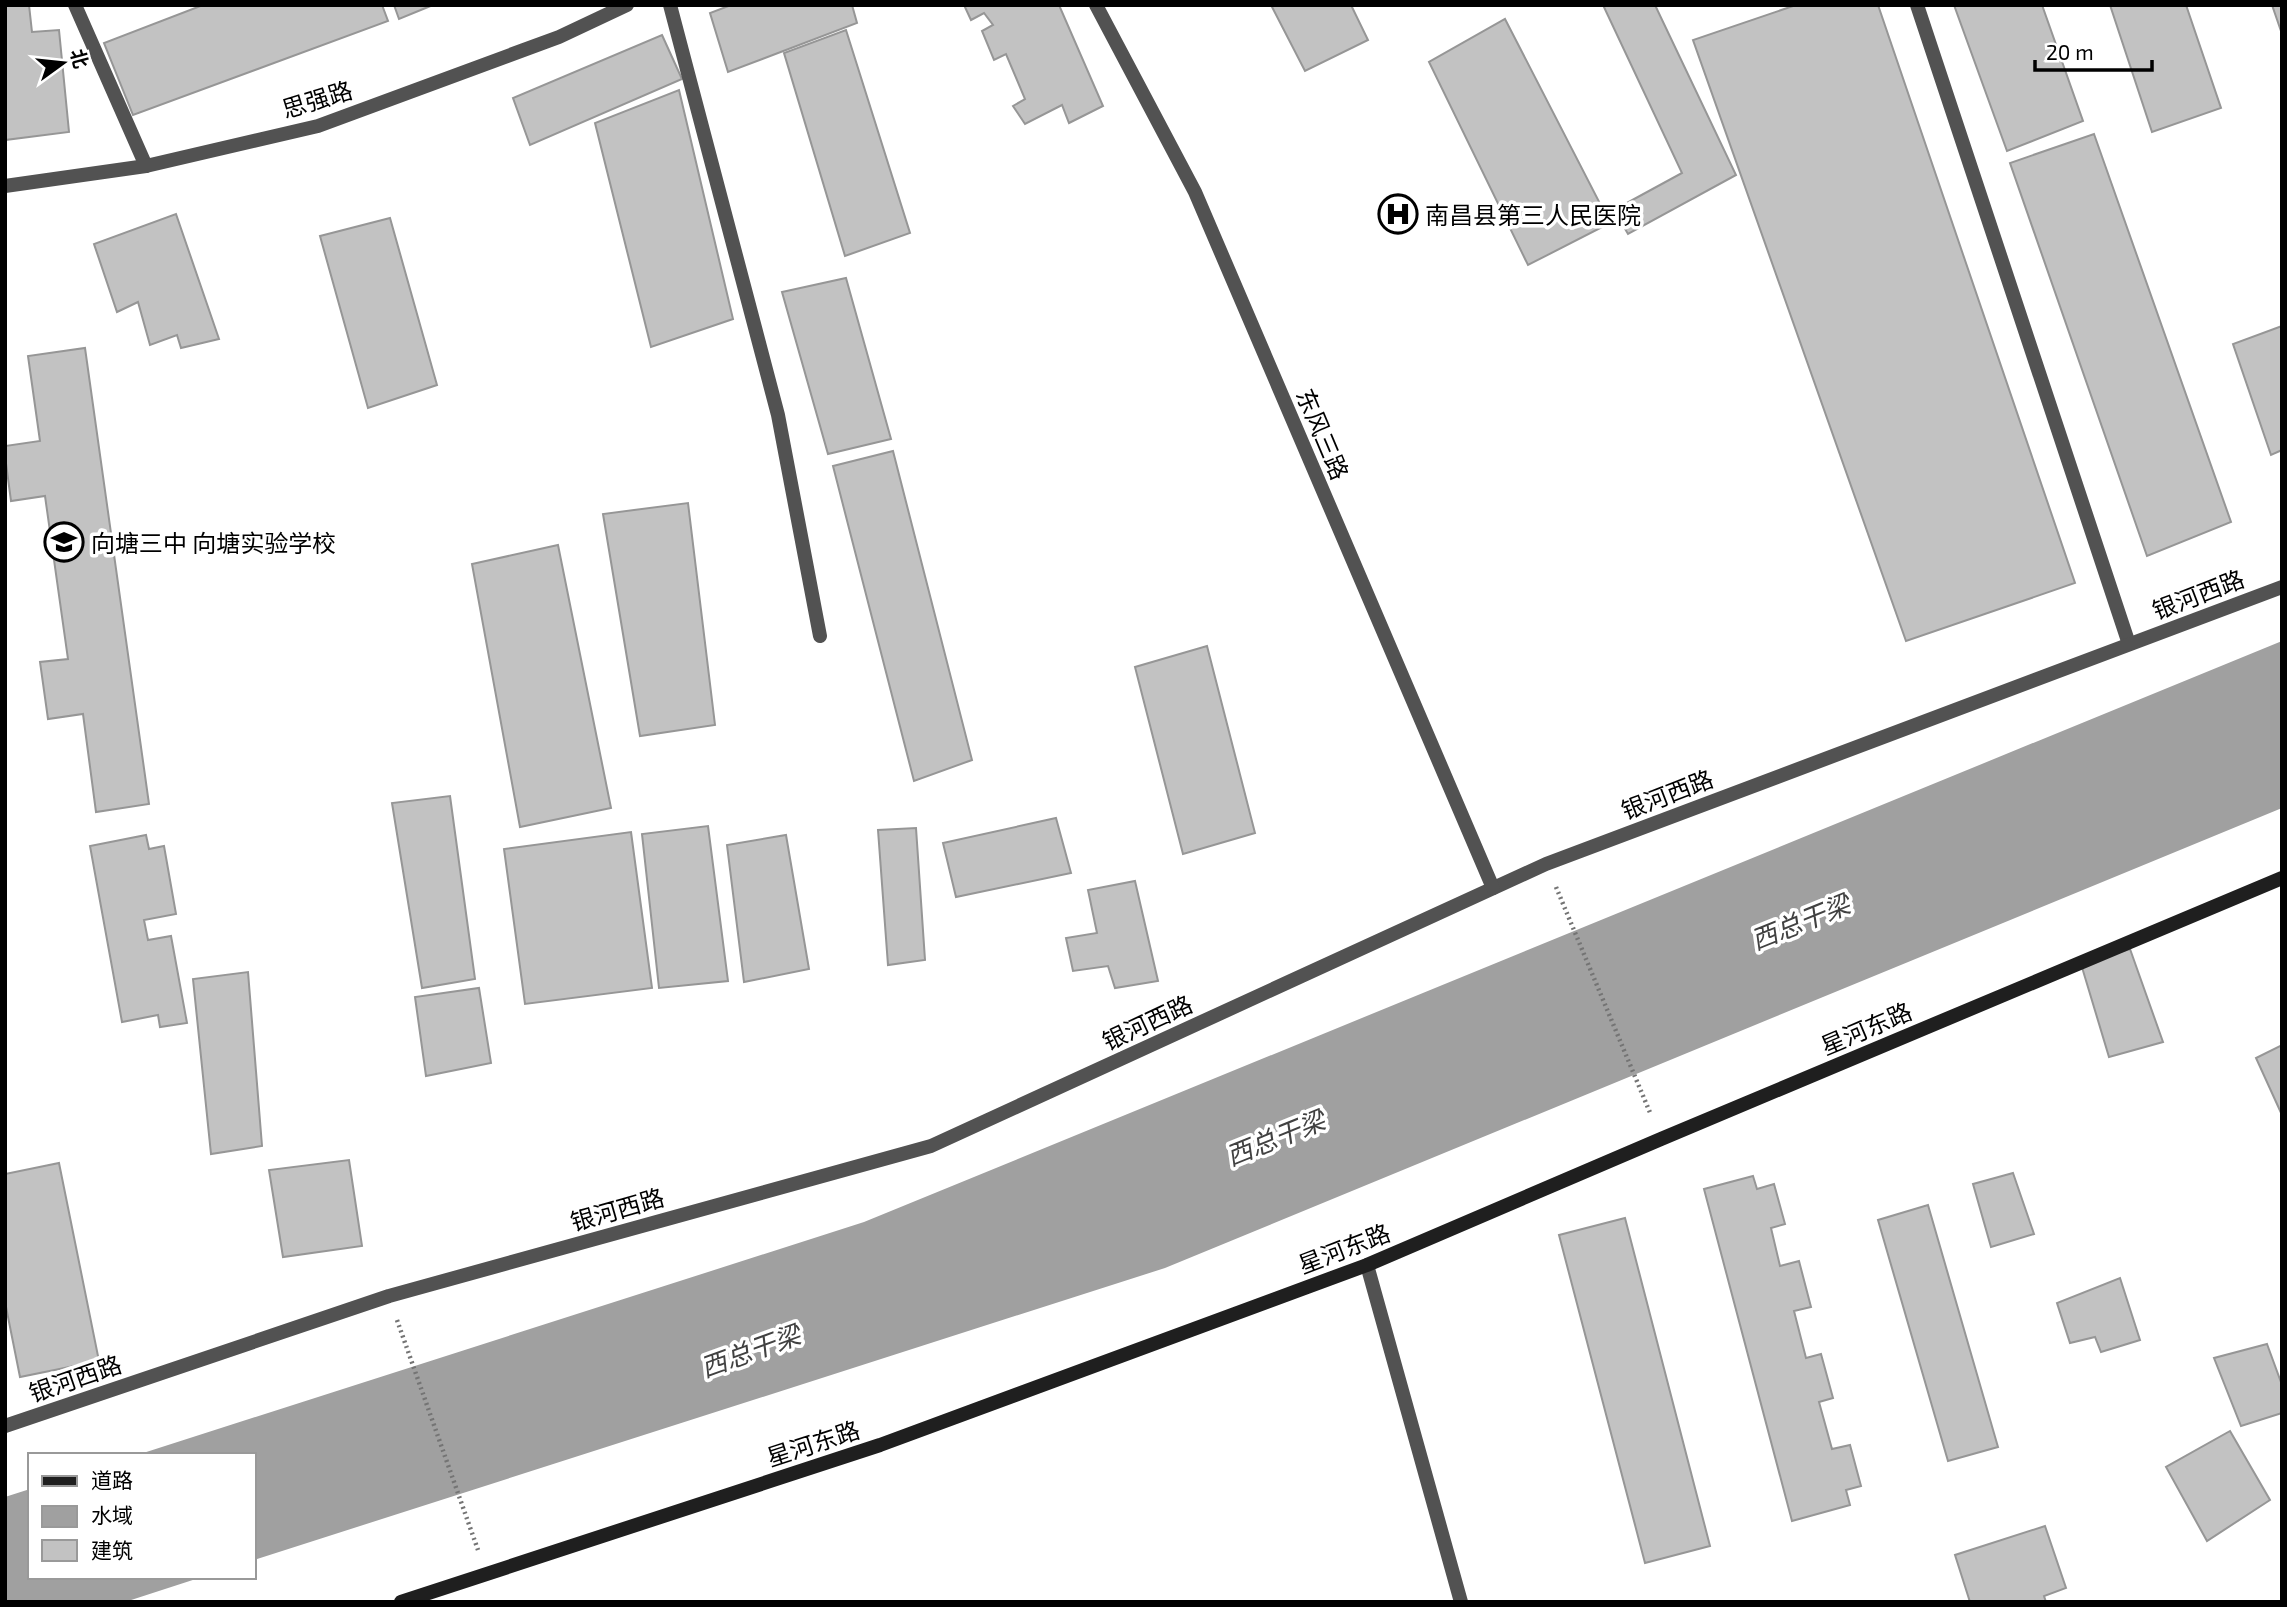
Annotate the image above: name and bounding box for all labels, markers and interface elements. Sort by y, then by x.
north arrow [28,28,98,98]
scale bar [2035,28,2152,72]
text: 20 m [2046,39,2094,64]
text: 北 [66,46,93,71]
street label: 思强路 [278,75,356,123]
hospital icon: 南昌县第三人民医院 [1377,193,1419,235]
place label: 南昌县第三人民医院 [1425,200,1641,229]
street label: 东风三路 [1291,384,1355,484]
school or university icon: 向塘三中 向塘实验学校 [43,521,85,563]
place label: 向塘三中 向塘实验学校 [91,528,336,557]
street label: 银河西路 [2148,563,2248,625]
street label: 银河西路 [1617,763,1717,825]
water label: 西总干梁 [1746,886,1856,955]
street label: 银河西路 [1097,989,1197,1055]
street label: 星河东路 [1816,996,1916,1060]
water label: 西总干梁 [1221,1102,1331,1171]
street label: 银河西路 [567,1182,667,1236]
street label: 星河东路 [1294,1217,1394,1279]
water label: 西总干梁 [696,1317,806,1382]
street label: 银河西路 [25,1349,125,1407]
street label: 星河东路 [763,1414,863,1472]
legend [28,1453,256,1579]
text: 道路 [91,1467,133,1492]
text: 水域 [91,1502,133,1527]
text: 建筑 [91,1537,133,1562]

